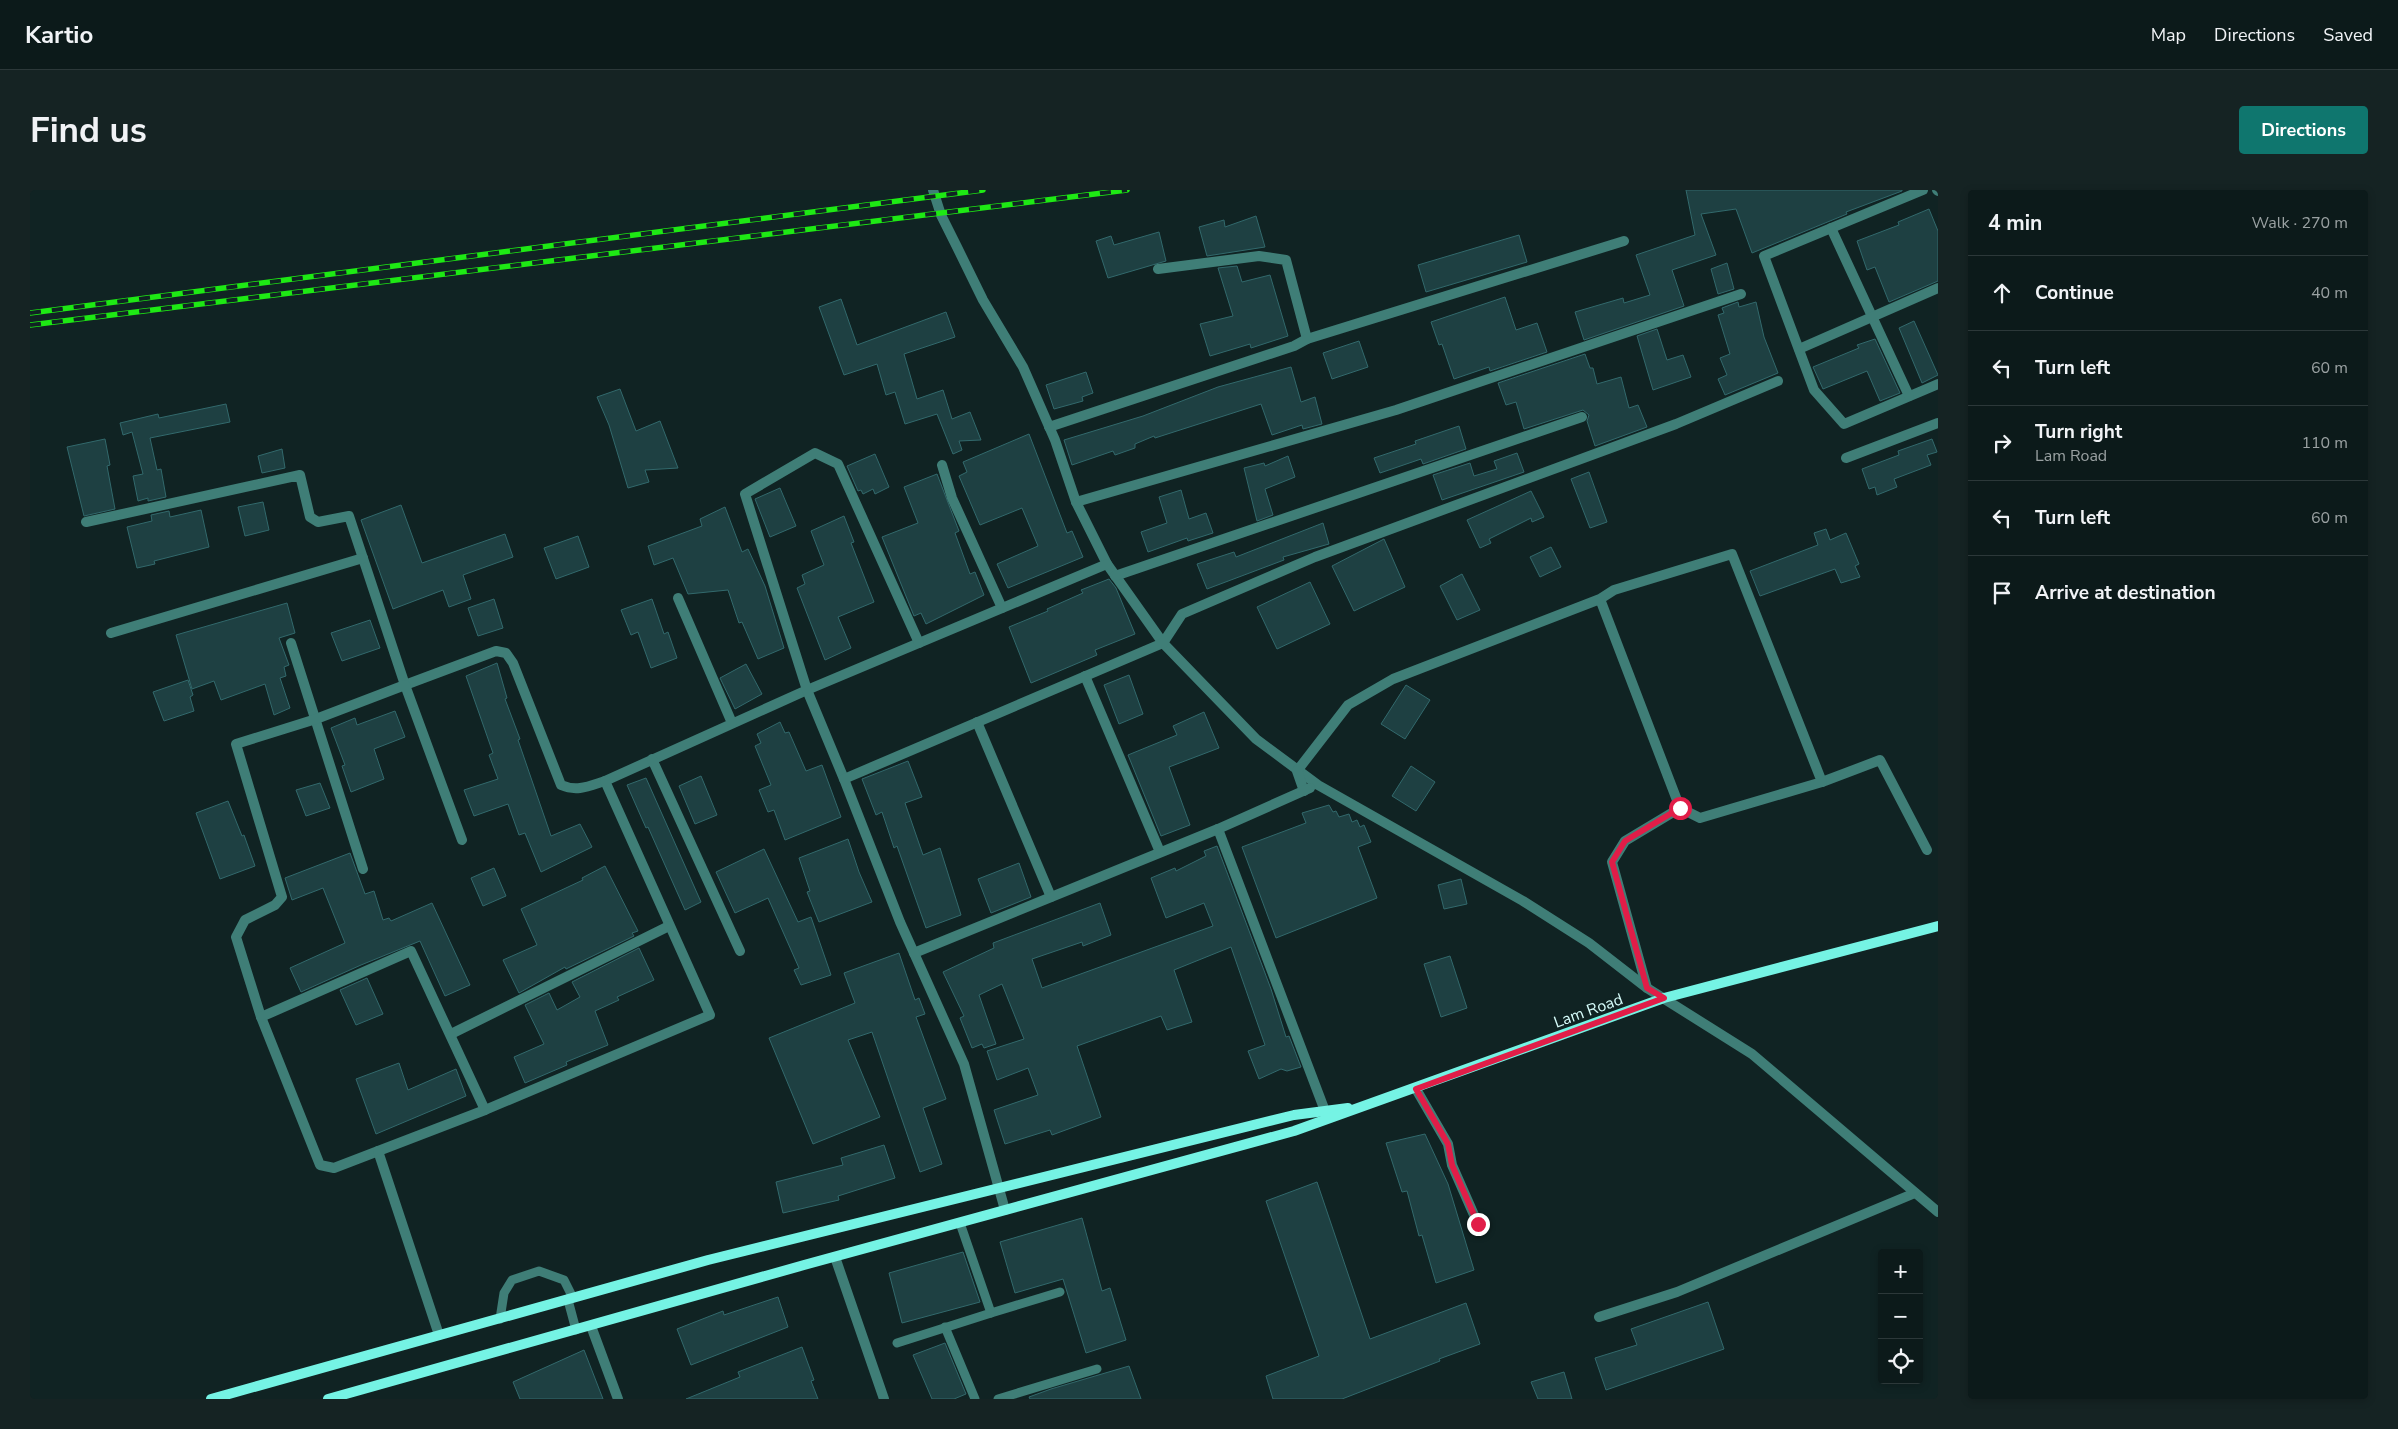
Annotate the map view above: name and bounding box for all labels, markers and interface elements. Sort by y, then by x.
text: Kartio [25,19,93,51]
text: Map [2151,23,2186,47]
text: Directions [2214,23,2295,47]
text: Saved [2323,23,2373,47]
button: Directions [2239,106,2368,154]
text: Find us [30,107,147,154]
text: 4 min [1988,209,2042,237]
text: Walk · 270 m [2252,212,2348,234]
icon: ahead [1988,279,2016,307]
text: Continue [2035,280,2114,306]
text: 40 m [2311,282,2348,304]
icon: left [1988,354,2016,382]
text: Turn left [2035,355,2110,381]
text: 60 m [2311,357,2348,379]
text: Turn right [2035,419,2122,445]
icon: right [1988,429,2016,457]
text: 110 m [2301,432,2348,454]
text: Lam Road [2035,445,2107,467]
icon: left [1988,504,2016,532]
text: Turn left [2035,505,2110,531]
text: 60 m [2311,507,2348,529]
icon: arrive [1988,579,2016,607]
text: Arrive at destination [2035,580,2216,606]
route start [1669,797,1692,820]
street label: Lam Road [1551,988,1626,1034]
route end [1467,1213,1490,1236]
map controls [1878,1249,1923,1384]
button: + [1878,1249,1923,1294]
button: − [1878,1294,1923,1339]
button: locate [1878,1339,1923,1384]

